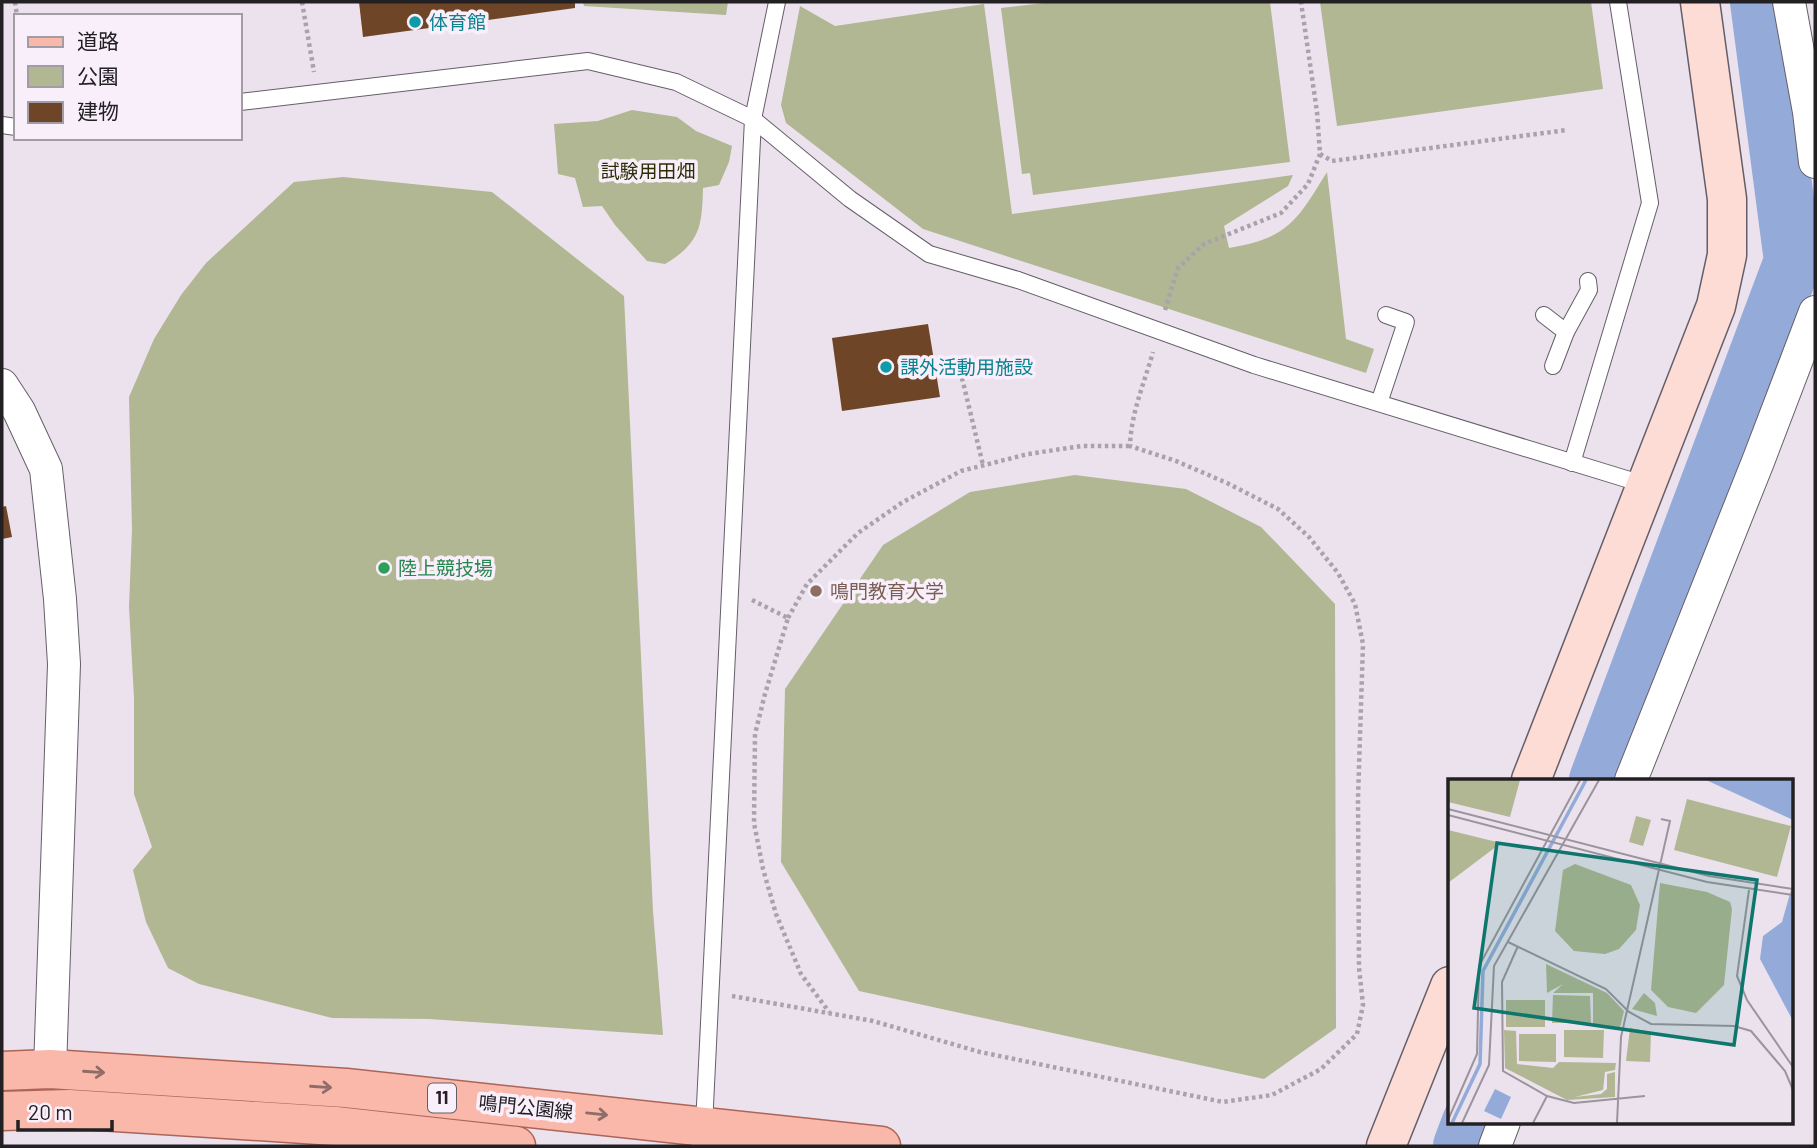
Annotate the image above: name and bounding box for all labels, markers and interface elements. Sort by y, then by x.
place label: 体育館 [429,10,486,33]
legend [14,14,242,140]
marker: 体育館 [407,14,423,30]
text: 道路 [77,28,119,53]
text: 公園 [77,63,119,88]
text: 建物 [77,98,119,123]
park label: 試験用田畑 [600,159,696,182]
place label: 課外活動用施設 [900,355,1033,378]
marker: 課外活動用施設 [878,359,894,375]
place label: 陸上競技場 [398,556,493,579]
marker: 陸上競技場 [376,560,392,576]
place label: 鳴門教育大学 [830,579,944,602]
marker: 鳴門教育大学 [808,583,824,599]
inset map [1448,779,1792,1124]
one-way arrow [83,1066,105,1079]
one-way arrow [310,1081,332,1094]
road number: 11 [428,1084,456,1112]
scale bar [18,1088,112,1132]
street label: 鳴門公園線 [478,1090,575,1123]
text: 20 m [28,1099,73,1124]
one-way arrow [585,1108,607,1121]

